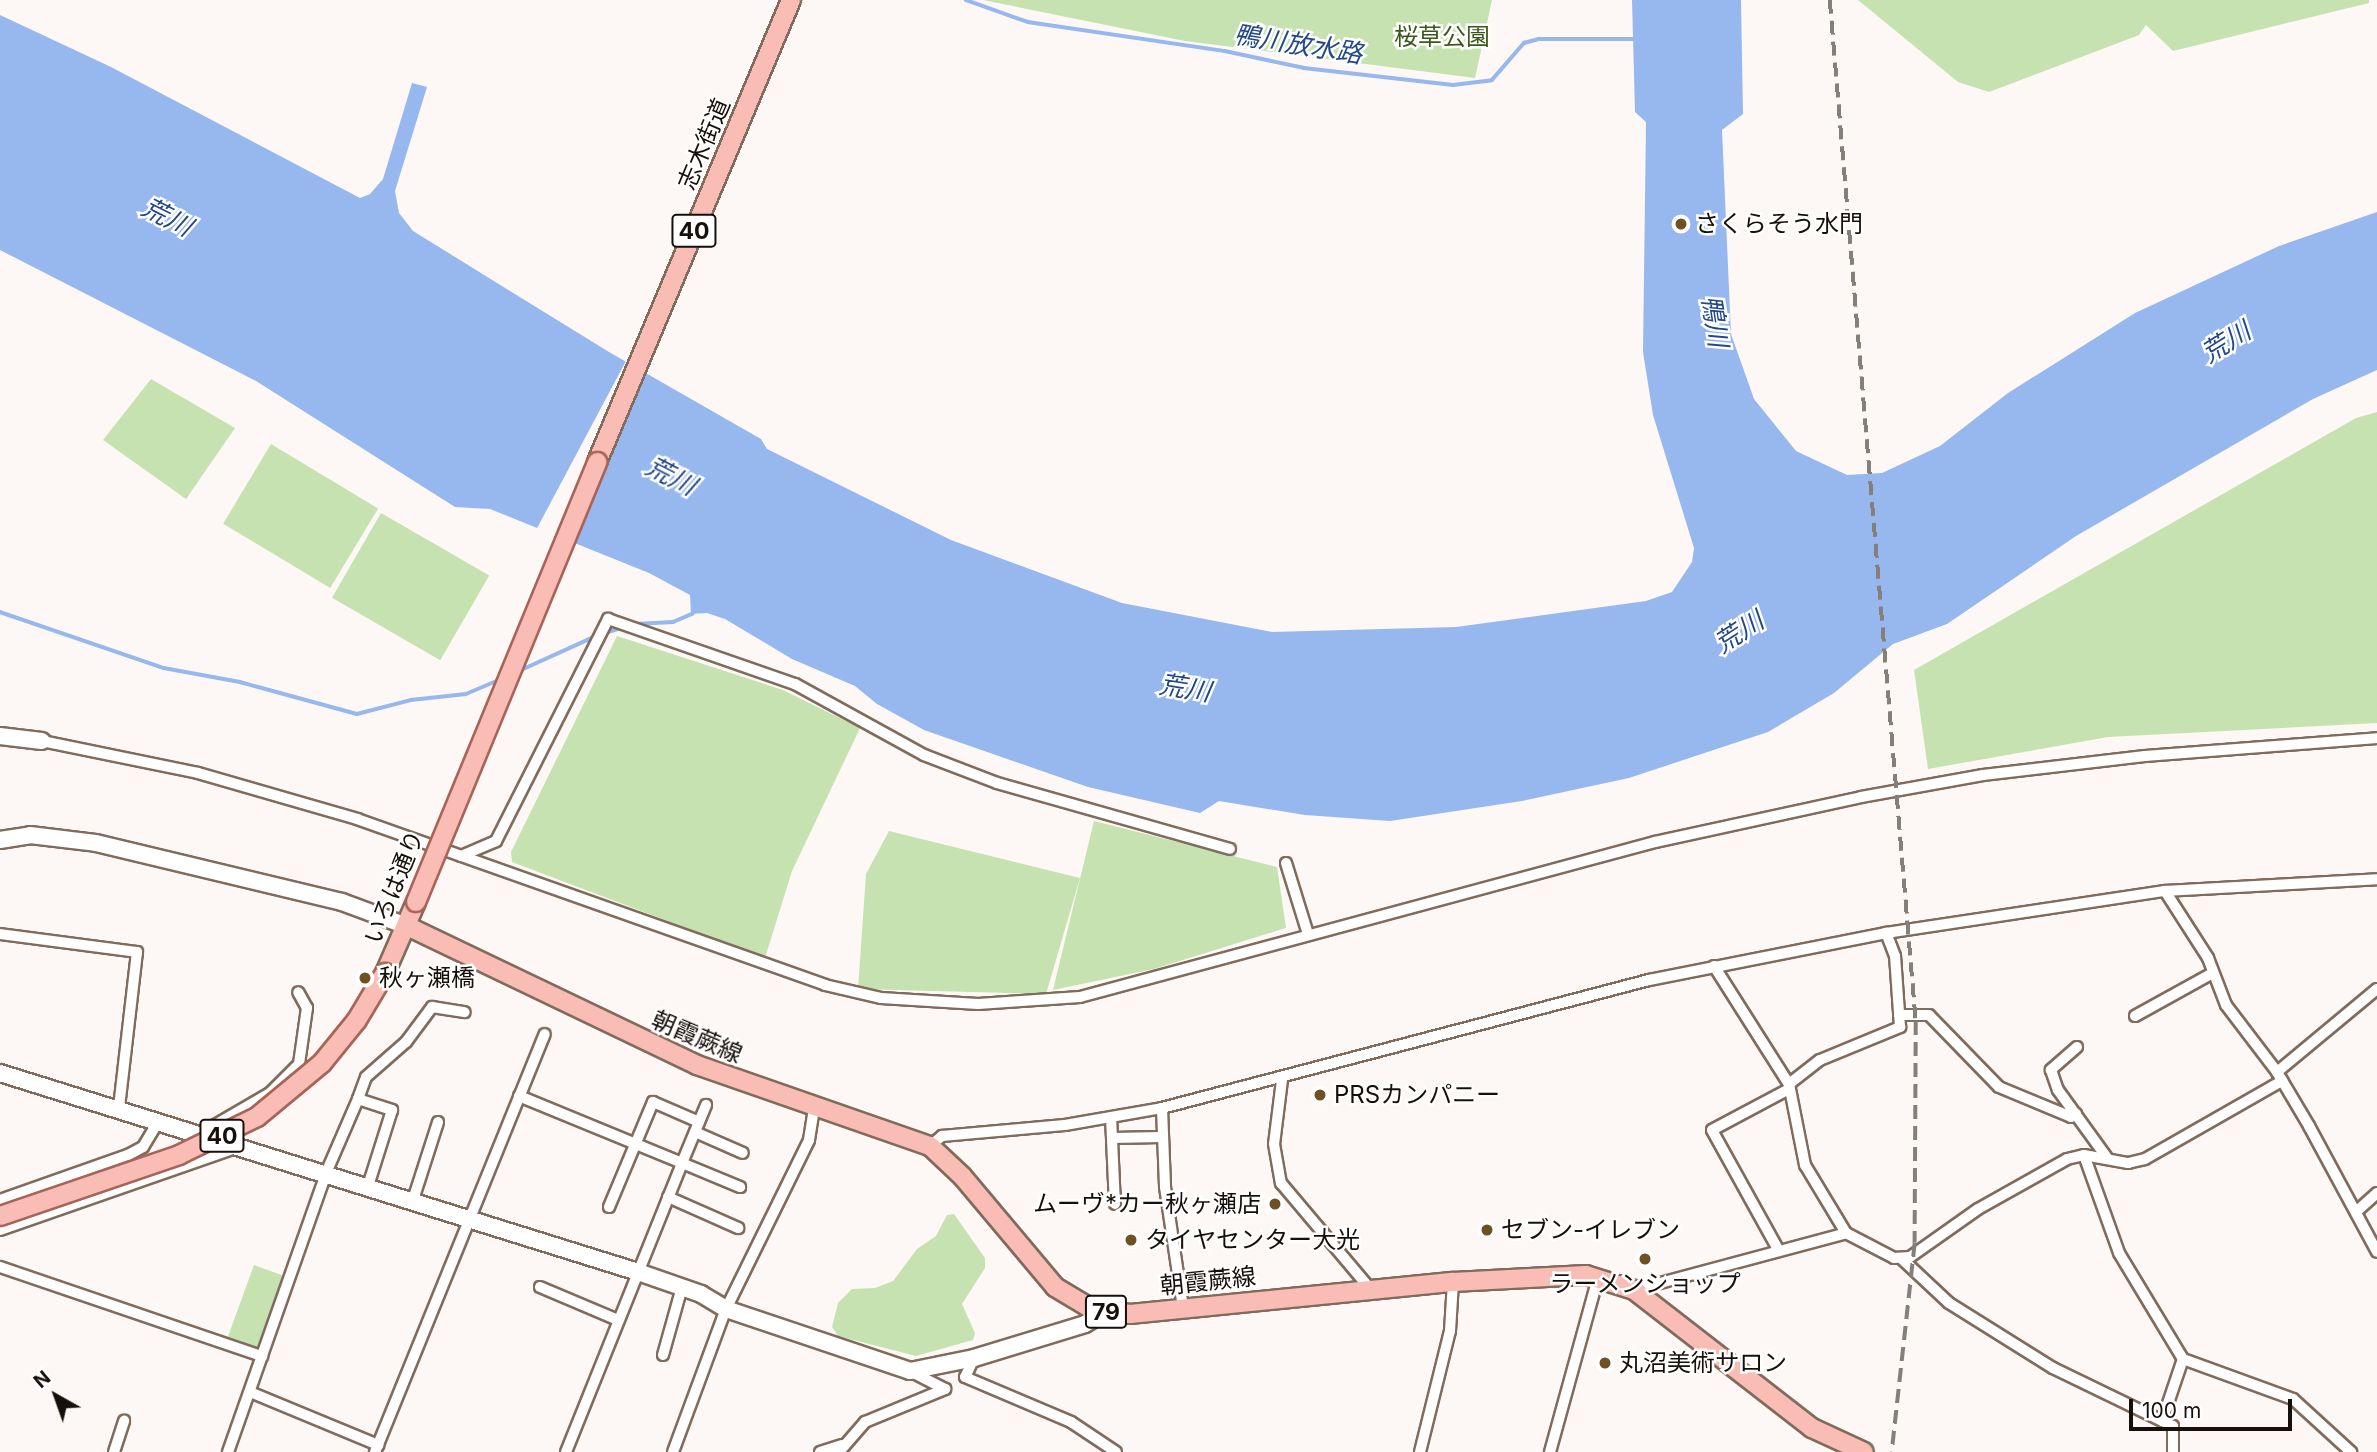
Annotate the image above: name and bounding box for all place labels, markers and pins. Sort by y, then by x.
place label: さくらそう水門 [1695,210,1863,238]
marker: さくらそう水門 [1673,216,1689,232]
place label: 秋ヶ瀬橋 [379,964,475,992]
marker: 秋ヶ瀬橋 [357,970,373,986]
place label: PRSカンパニー [1334,1081,1500,1109]
marker: PRSカンパニー [1312,1087,1328,1103]
place label: ムーヴ*カー秋ヶ瀬店 [1033,1190,1261,1218]
marker: ムーヴ*カー秋ヶ瀬店 [1267,1196,1283,1212]
place label: セブン-イレブン [1501,1216,1680,1244]
marker: セブン-イレブン [1479,1222,1495,1238]
place label: タイヤセンター大光 [1145,1226,1361,1254]
marker: タイヤセンター大光 [1123,1232,1139,1248]
marker: ラーメンショップ [1637,1251,1653,1267]
place label: ラーメンショップ [1549,1270,1741,1298]
place label: 丸沼美術サロン [1619,1349,1787,1377]
marker: 丸沼美術サロン [1597,1355,1613,1371]

